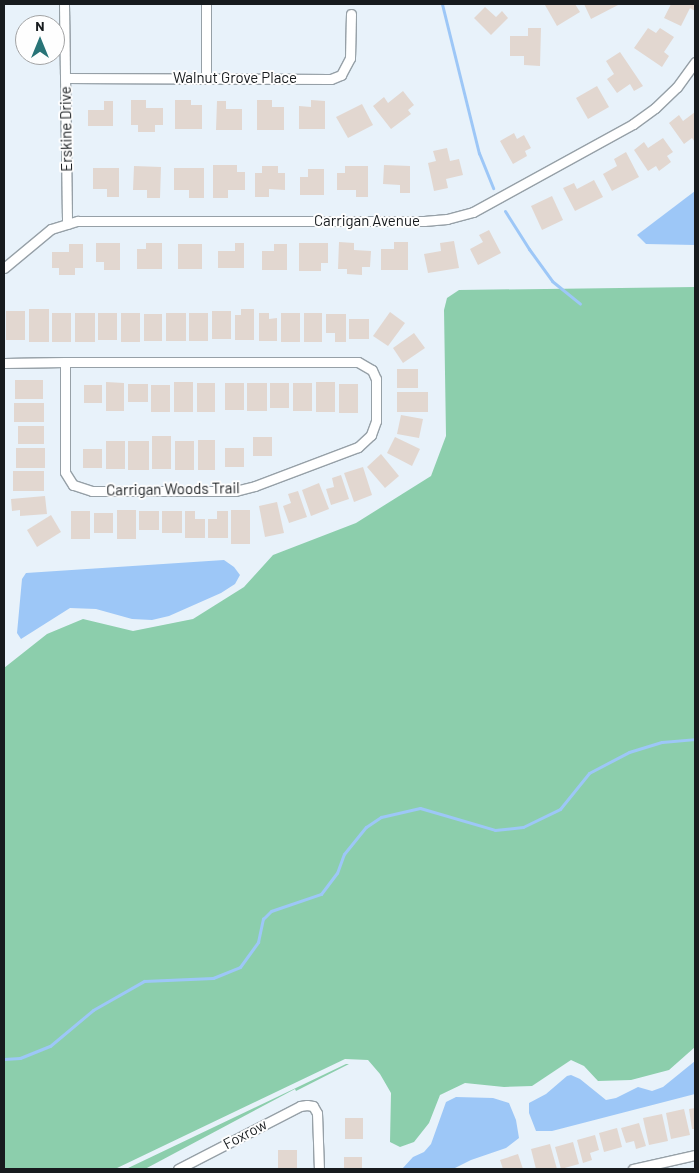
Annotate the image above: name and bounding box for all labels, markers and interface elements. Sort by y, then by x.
north arrow [15,15,65,65]
text: N [35,17,45,34]
street label: Walnut Grove Place [173,69,297,87]
street label: Erskine Drive [56,86,76,172]
street label: Carrigan Avenue [314,212,420,230]
street label: Carrigan Woods Trail [106,479,240,499]
street label: Foxrow [220,1115,270,1153]

